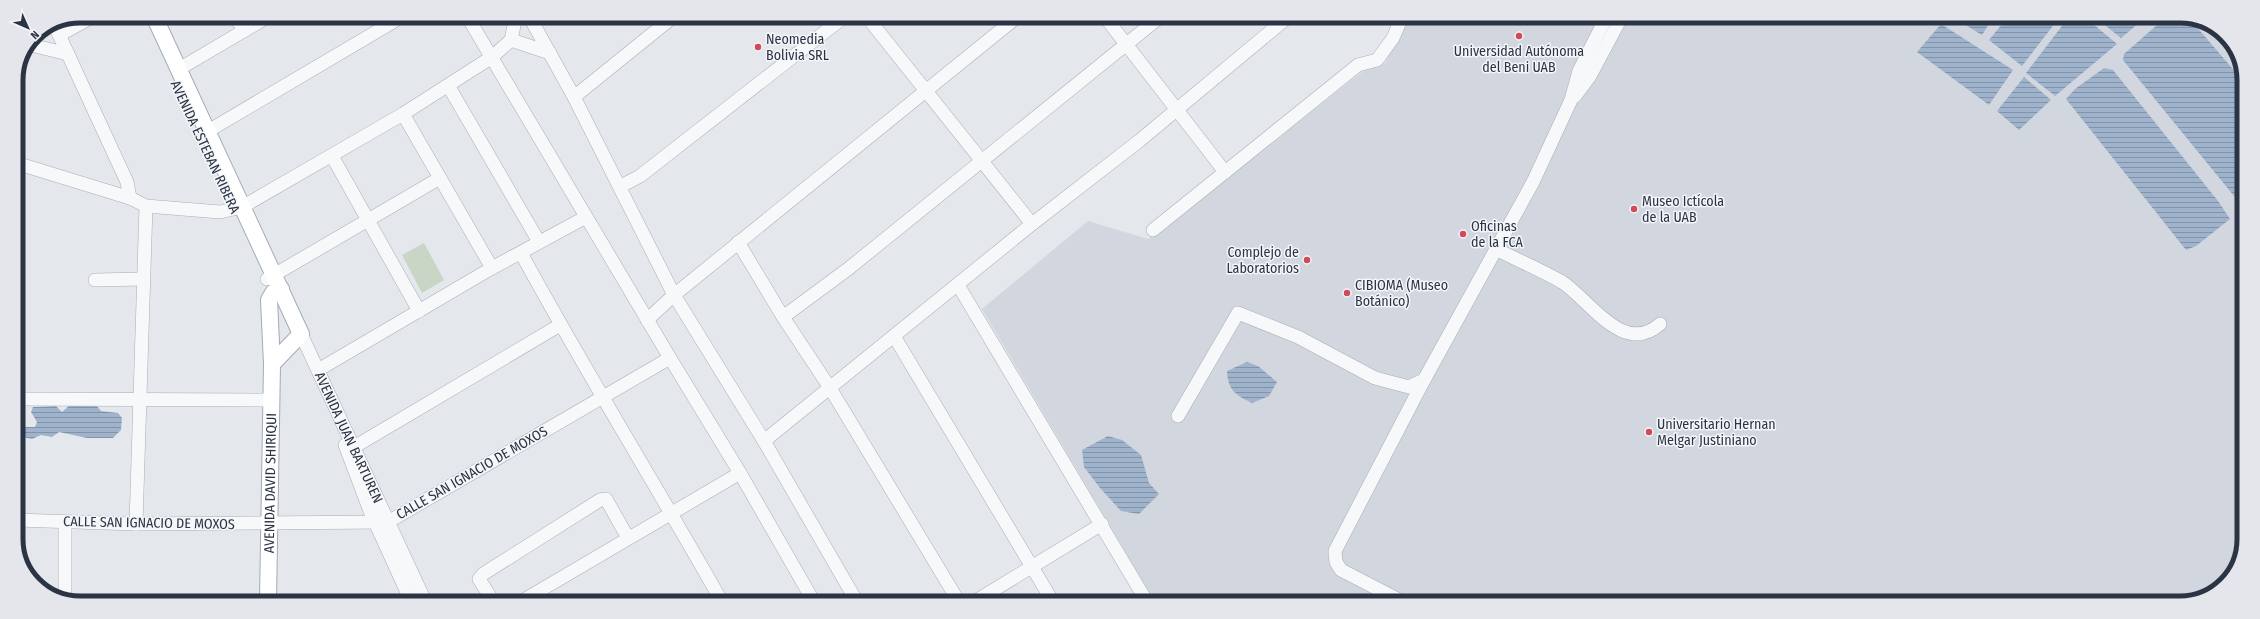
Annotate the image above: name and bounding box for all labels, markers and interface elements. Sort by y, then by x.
north arrow [8,8,48,48]
text: N [28,28,42,42]
place label: Neomedia Bolivia SRL [766,31,829,64]
marker: Universidad Autónoma del Beni UAB [1514,31,1524,41]
marker: Neomedia Bolivia SRL [753,42,763,52]
place label: Universidad Autónoma del Beni UAB [1454,43,1584,76]
street label: AVENIDA ESTEBAN RIBERA [167,78,244,217]
place label: Museo Ictícola de la UAB [1642,193,1724,226]
marker: Museo Ictícola de la UAB [1629,204,1639,214]
place label: Oficinas de la FCA [1471,218,1523,251]
marker: Oficinas de la FCA [1458,229,1468,239]
place label: Complejo de Laboratorios [1226,244,1299,277]
marker: Complejo de Laboratorios [1302,255,1312,265]
place label: CIBIOMA (Museo Botánico) [1355,277,1448,310]
marker: CIBIOMA (Museo Botánico) [1342,288,1352,298]
street label: AVENIDA JUAN BARTUREN [311,369,387,506]
street label: AVENIDA DAVID SHIRIQUI [260,413,280,553]
place label: Universitario Hernan Melgar Justiniano [1657,416,1776,449]
street label: CALLE SAN IGNACIO DE MOXOS [393,423,551,523]
marker: Universitario Hernan Melgar Justiniano [1644,427,1654,437]
street label: CALLE SAN IGNACIO DE MOXOS [63,513,235,533]

